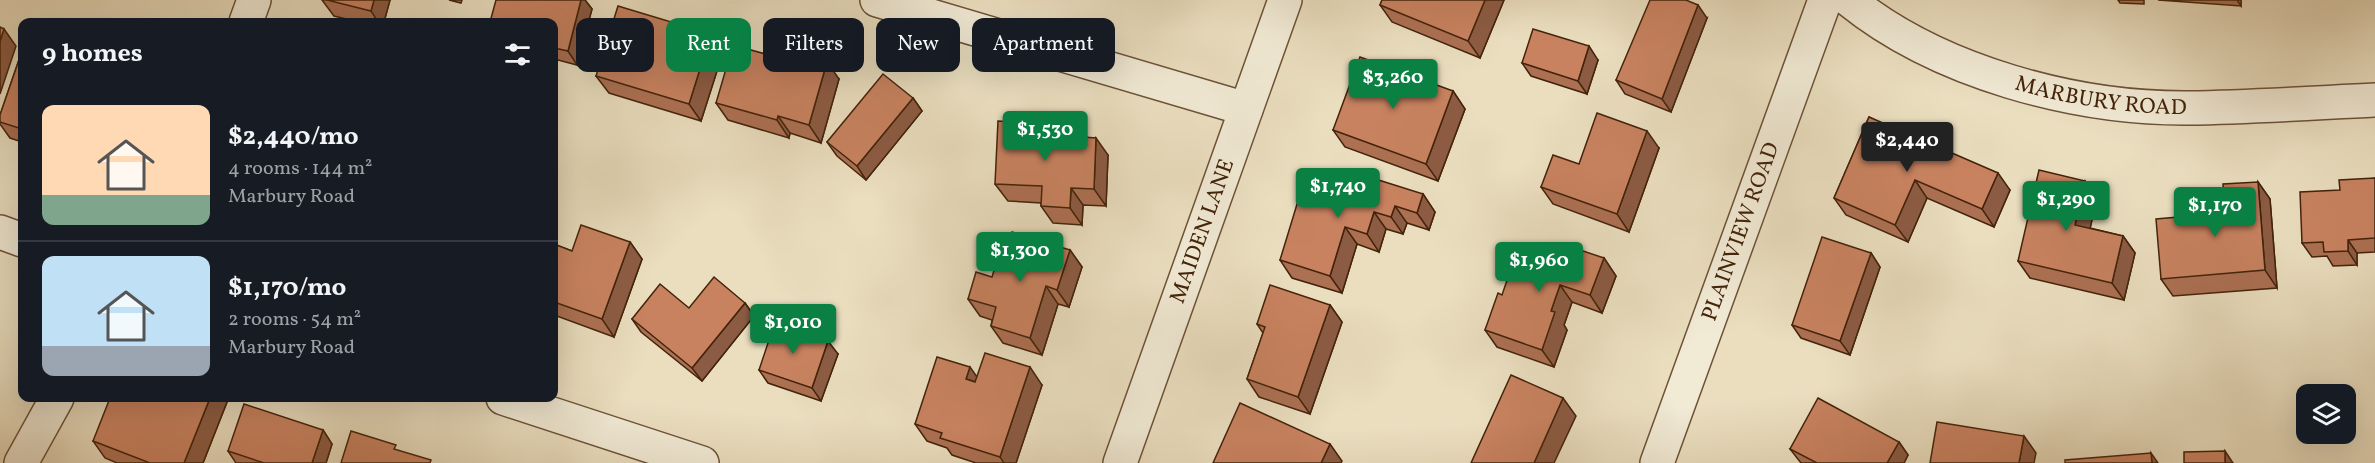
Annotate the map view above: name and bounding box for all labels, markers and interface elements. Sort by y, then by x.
chip: Buy [576,18,654,72]
chip: Rent [666,18,751,72]
chip: Filters [763,18,864,72]
chip: New [876,18,960,72]
chip: Apartment [972,18,1115,72]
text: 9 homes [42,36,143,72]
icon: filters [501,38,534,71]
pin: $3,260 [1344,59,1442,110]
text: $3,260 [1363,64,1423,92]
street label: MARBURY ROAD [2011,68,2187,124]
pin: $1,530 [996,111,1094,162]
text: $1,530 [1017,116,1073,144]
text: $2,440/mo [228,119,359,155]
pin: $2,440 [1858,122,1956,173]
text: $2,440 [1875,127,1939,155]
icon: home [90,129,162,201]
street label: PLAINVIEW ROAD [1694,138,1788,326]
text: 4 rooms · 144 m² [228,155,373,183]
street label: MAIDEN LANE [1163,155,1243,308]
pin: $1,740 [1289,168,1387,219]
text: $1,740 [1310,173,1366,201]
pin: $1,290 [2017,181,2115,232]
text: Marbury Road [228,183,355,211]
text: $1,290 [2037,186,2095,214]
pin: $1,170 [2166,187,2264,238]
text: $1,170 [2188,192,2242,220]
pin: $1,300 [971,232,1069,283]
text: $1,300 [990,237,1050,265]
pin: $1,960 [1490,242,1588,293]
text: $1,960 [1509,247,1569,275]
text: $1,170/mo [228,270,347,306]
icon: home [90,280,162,352]
pin: $1,010 [744,304,842,355]
text: 2 rooms · 54 m² [228,306,361,334]
text: $1,010 [764,309,822,337]
text: Marbury Road [228,334,355,362]
map controls [2296,384,2356,444]
button: layers [2296,384,2356,444]

